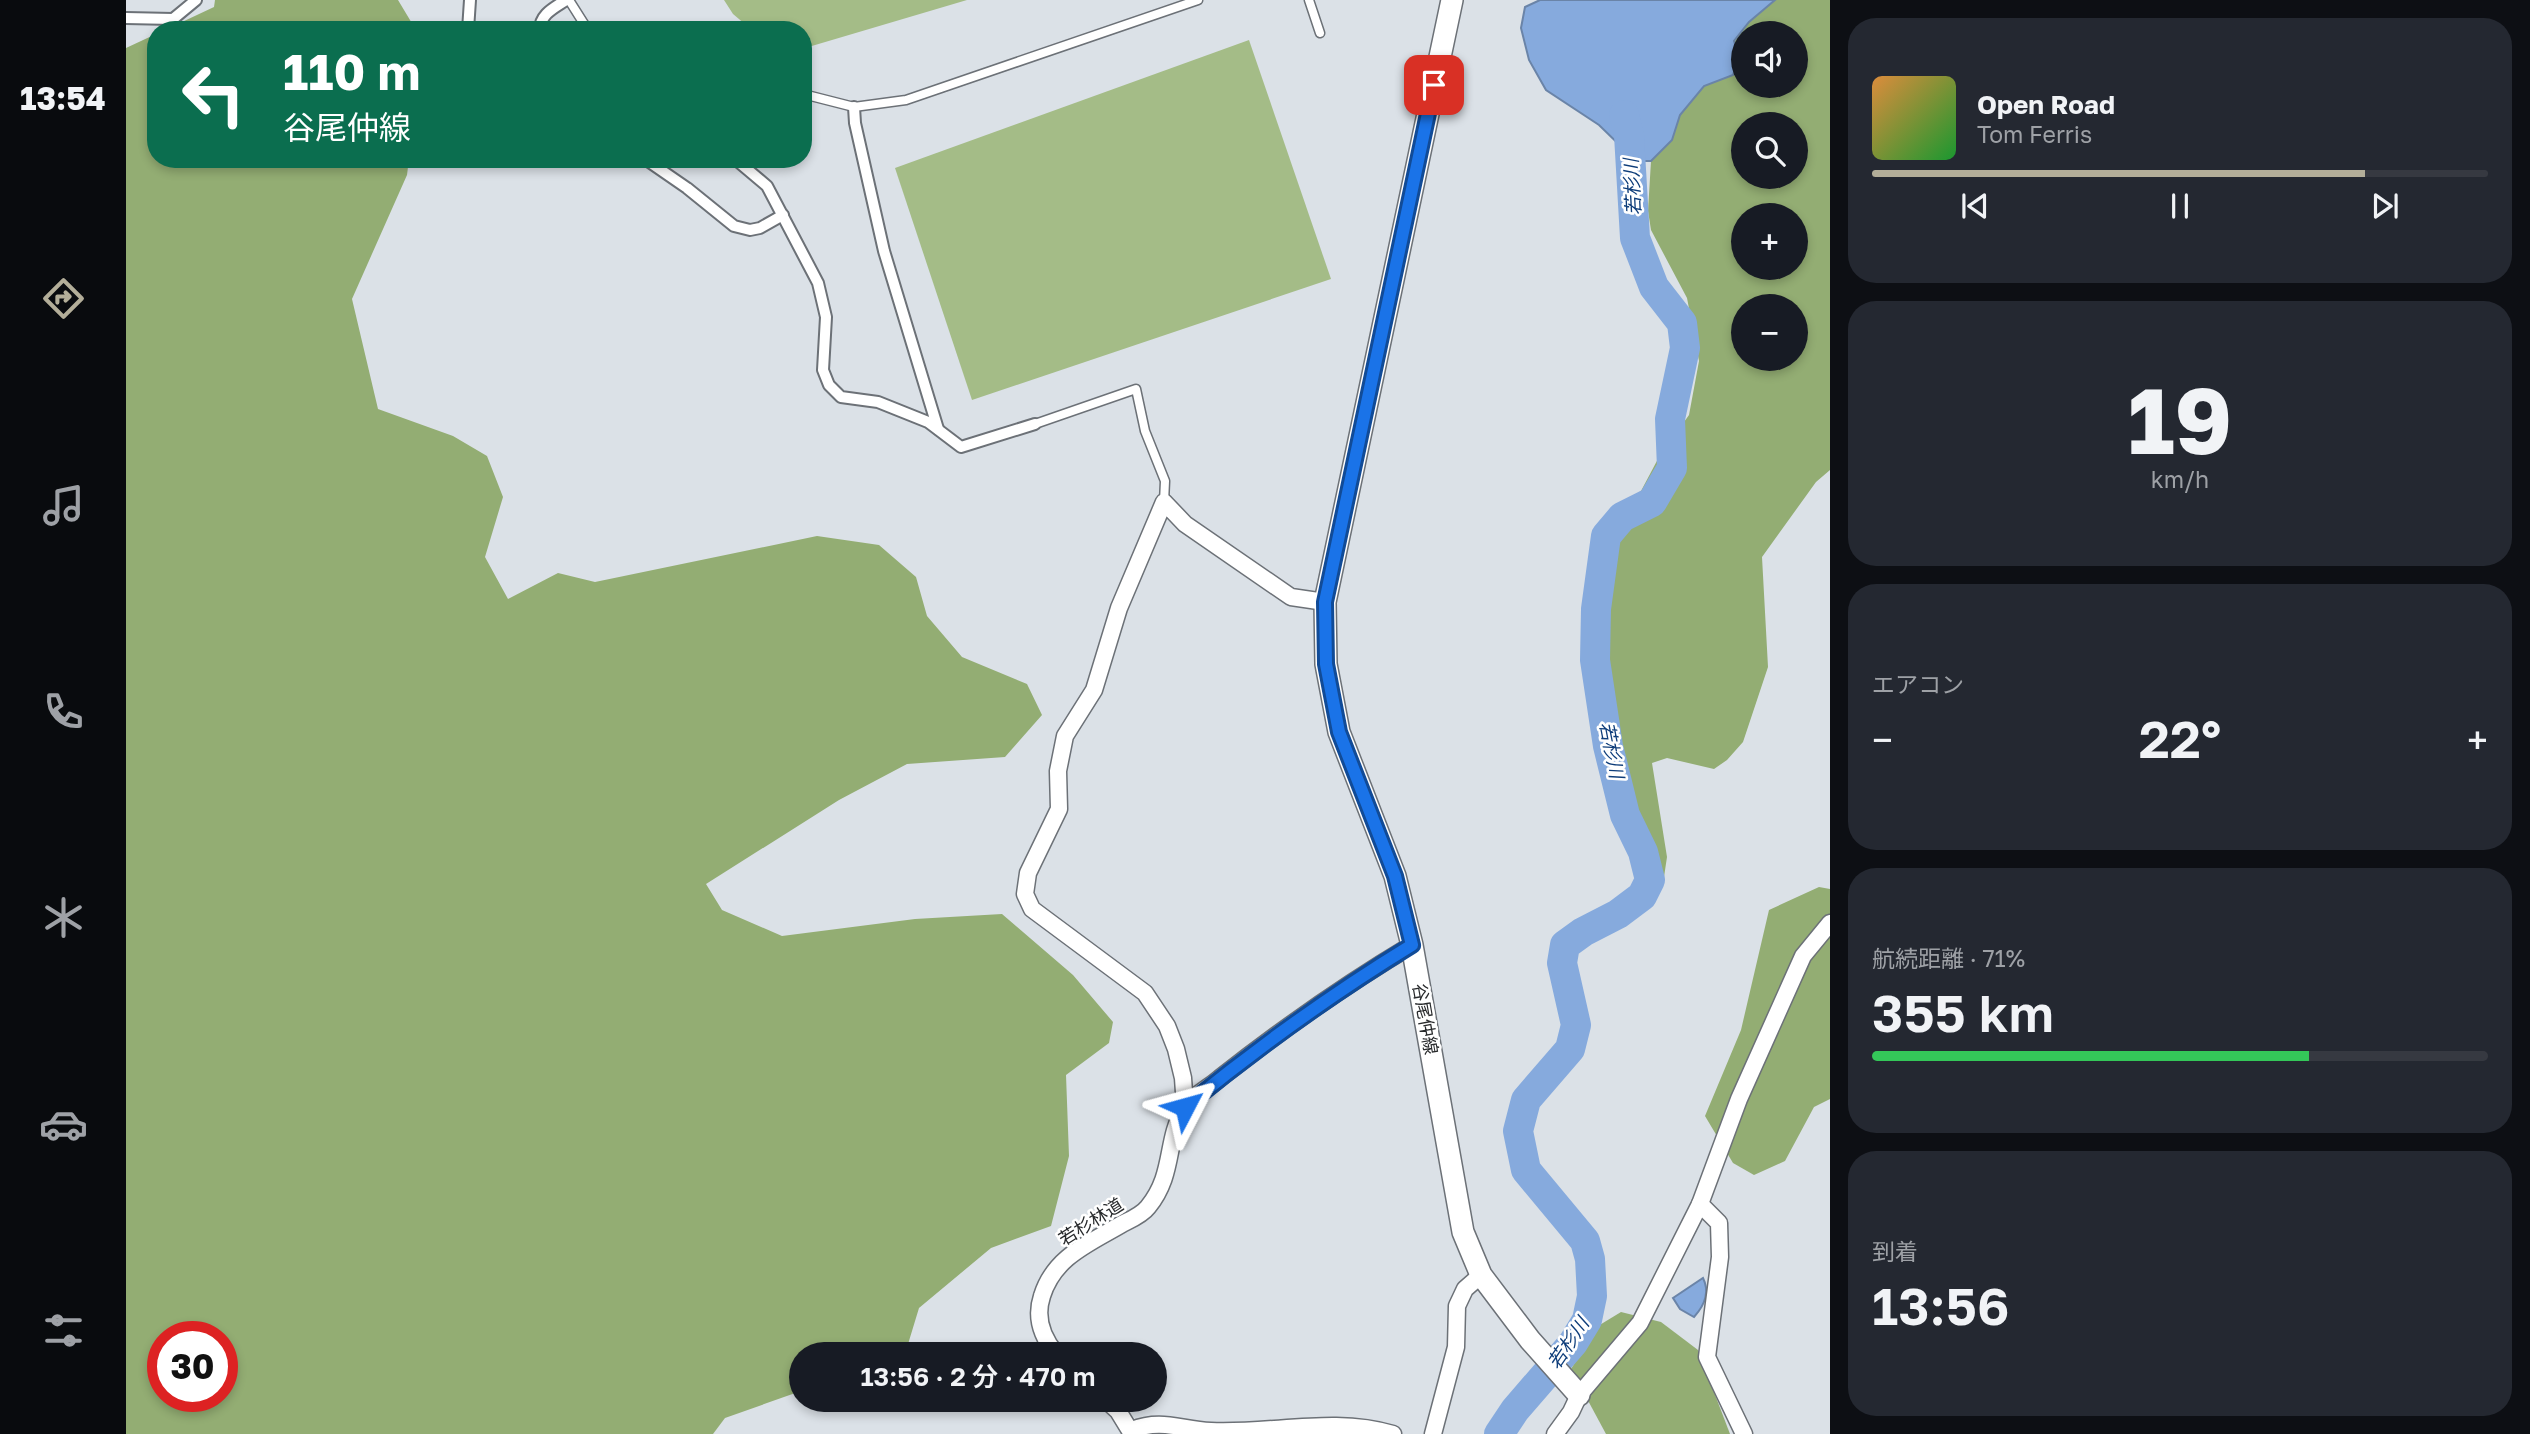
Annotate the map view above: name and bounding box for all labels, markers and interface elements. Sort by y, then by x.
map controls [1731,21,1808,371]
button: sound [1731,21,1808,98]
text: 110 m [283,42,420,101]
icon: left [168,49,259,140]
pin [1404,55,1464,115]
icon: arrive [1415,66,1453,104]
text: 13:54 [20,79,106,117]
text: Open Road [1977,89,2115,120]
text: 谷尾仲線 [283,108,411,146]
button: search [1731,112,1808,189]
text: Tom Ferris [1977,120,2092,148]
water label: 若杉川 [1618,156,1644,216]
icon: previous [1956,187,1994,225]
icon: pause [2161,187,2199,225]
icon: next [2366,187,2404,225]
button: + [1731,203,1808,280]
icon: directions [39,274,88,323]
button: − [1731,294,1808,371]
text: 19 [2128,365,2232,474]
text: km/h [2151,465,2209,493]
icon: music [39,481,88,530]
text: エアコン [1872,670,1964,698]
icon: phone [39,687,88,736]
text: 22° [2139,707,2221,769]
text: − [1872,717,1893,762]
text: + [2467,717,2488,762]
water label: 若杉川 [1596,720,1630,782]
icon: climate [39,893,88,942]
text: 航続距離 · 71% [1872,944,2025,972]
street label: 谷尾仲線 [1409,981,1443,1056]
text: 355 km [1872,981,2054,1043]
position arrow [1148,1070,1222,1144]
icon: car [39,1100,88,1149]
street label: 若杉林道 [1054,1193,1127,1250]
text: 到着 [1872,1237,1918,1265]
text: 13:56 [1872,1274,2009,1336]
icon: filters [39,1306,88,1355]
water label: 若杉川 [1542,1311,1594,1373]
speed limit sign: 30 [147,1321,238,1412]
text: 13:56 · 2 分 · 470 m [860,1361,1096,1392]

